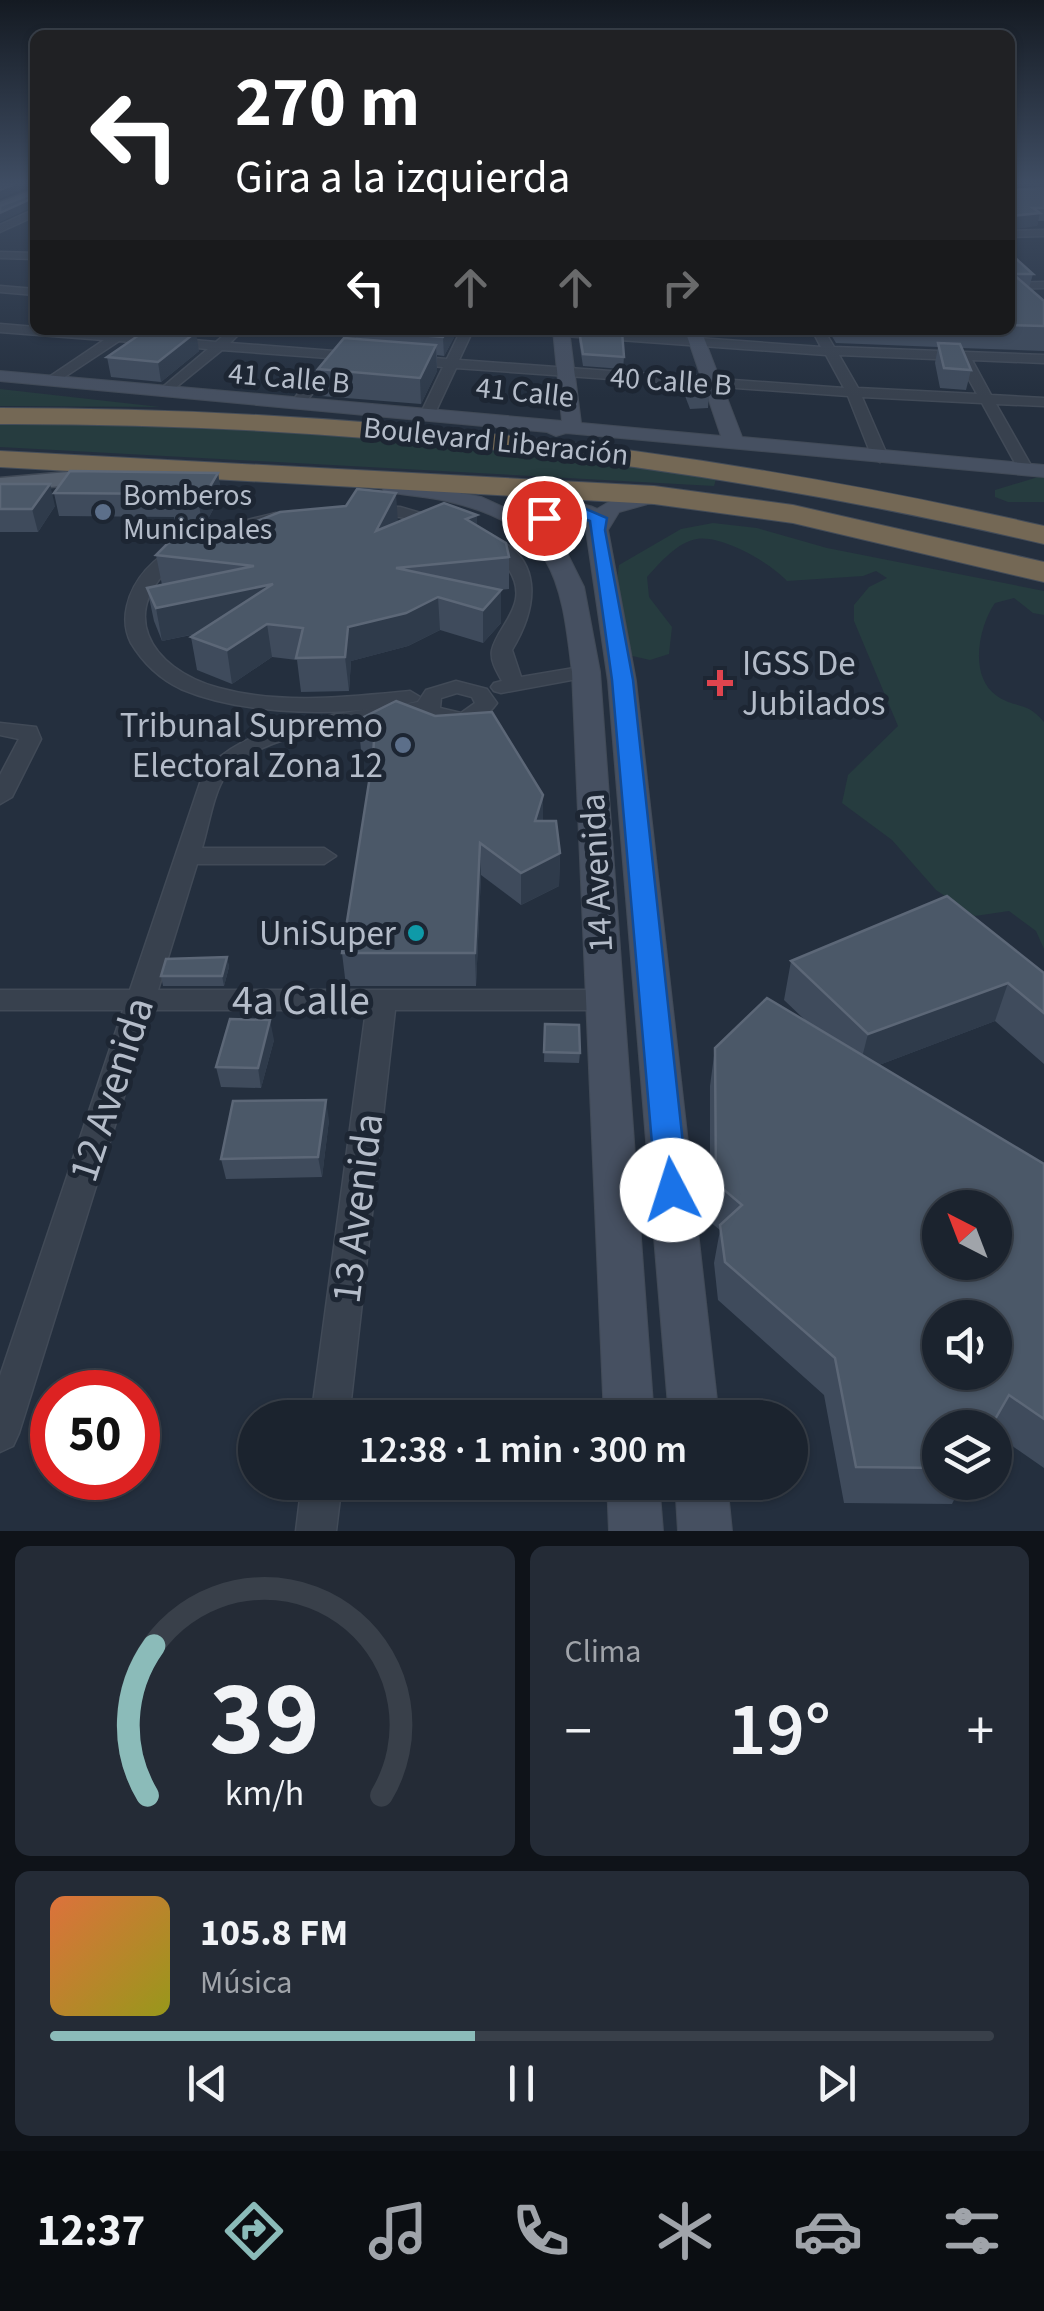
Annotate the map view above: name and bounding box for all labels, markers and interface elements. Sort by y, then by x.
text: 270 m [235,53,420,153]
icon: left [70,70,200,200]
text: Gira a la izquierda [235,146,570,210]
icon: left [338,260,393,315]
icon: ahead [443,260,498,315]
icon: ahead [548,260,603,315]
icon: right [653,260,708,315]
street label: 41 Calle B [226,352,352,405]
street label: 40 Calle B [609,356,733,407]
street label: 41 Calle [474,366,576,419]
street label: Boulevard Liberación [361,406,631,477]
place label: Bomberos Municipales [123,474,272,551]
pin [502,476,587,561]
icon: arrive [517,491,572,546]
marker: Bomberos Municipales [92,501,114,523]
place label: IGSS De Jubilados [742,639,885,729]
marker: IGSS De Jubilados [707,670,733,696]
place label: Tribunal Supremo Electoral Zona 12 [120,701,383,791]
marker: Tribunal Supremo Electoral Zona 12 [392,734,414,756]
street label: 14 Avenida [568,792,626,954]
place label: UniSuper [259,909,397,959]
marker: UniSuper [405,922,427,944]
street label: 4a Calle [232,971,370,1031]
street label: 12 Avenida [54,990,170,1190]
street label: 13 Avenida [317,1110,399,1307]
position arrow [620,1138,724,1242]
north arrow [922,1190,1012,1280]
map controls [922,1190,1012,1500]
button: sound [922,1300,1012,1390]
speed limit sign: 50 [30,1370,160,1500]
button: layers [922,1410,1012,1500]
text: 12:38 · 1 min · 300 m [359,1423,687,1477]
text: Clima [565,1629,641,1675]
text: 39 [210,1647,320,1795]
text: 19° [728,1677,831,1784]
text: − [565,1693,592,1771]
text: + [967,1693,994,1771]
text: km/h [225,1768,304,1819]
text: 105.8 FM [200,1906,348,1960]
text: Música [200,1960,292,2006]
icon: previous [180,2056,235,2111]
icon: pause [494,2056,549,2111]
icon: next [809,2056,864,2111]
icon: directions [219,2196,289,2266]
icon: music [363,2196,433,2266]
icon: phone [506,2196,576,2266]
icon: climate [650,2196,720,2266]
icon: car [793,2196,863,2266]
icon: filters [937,2196,1007,2266]
text: 12:37 [37,2199,145,2263]

